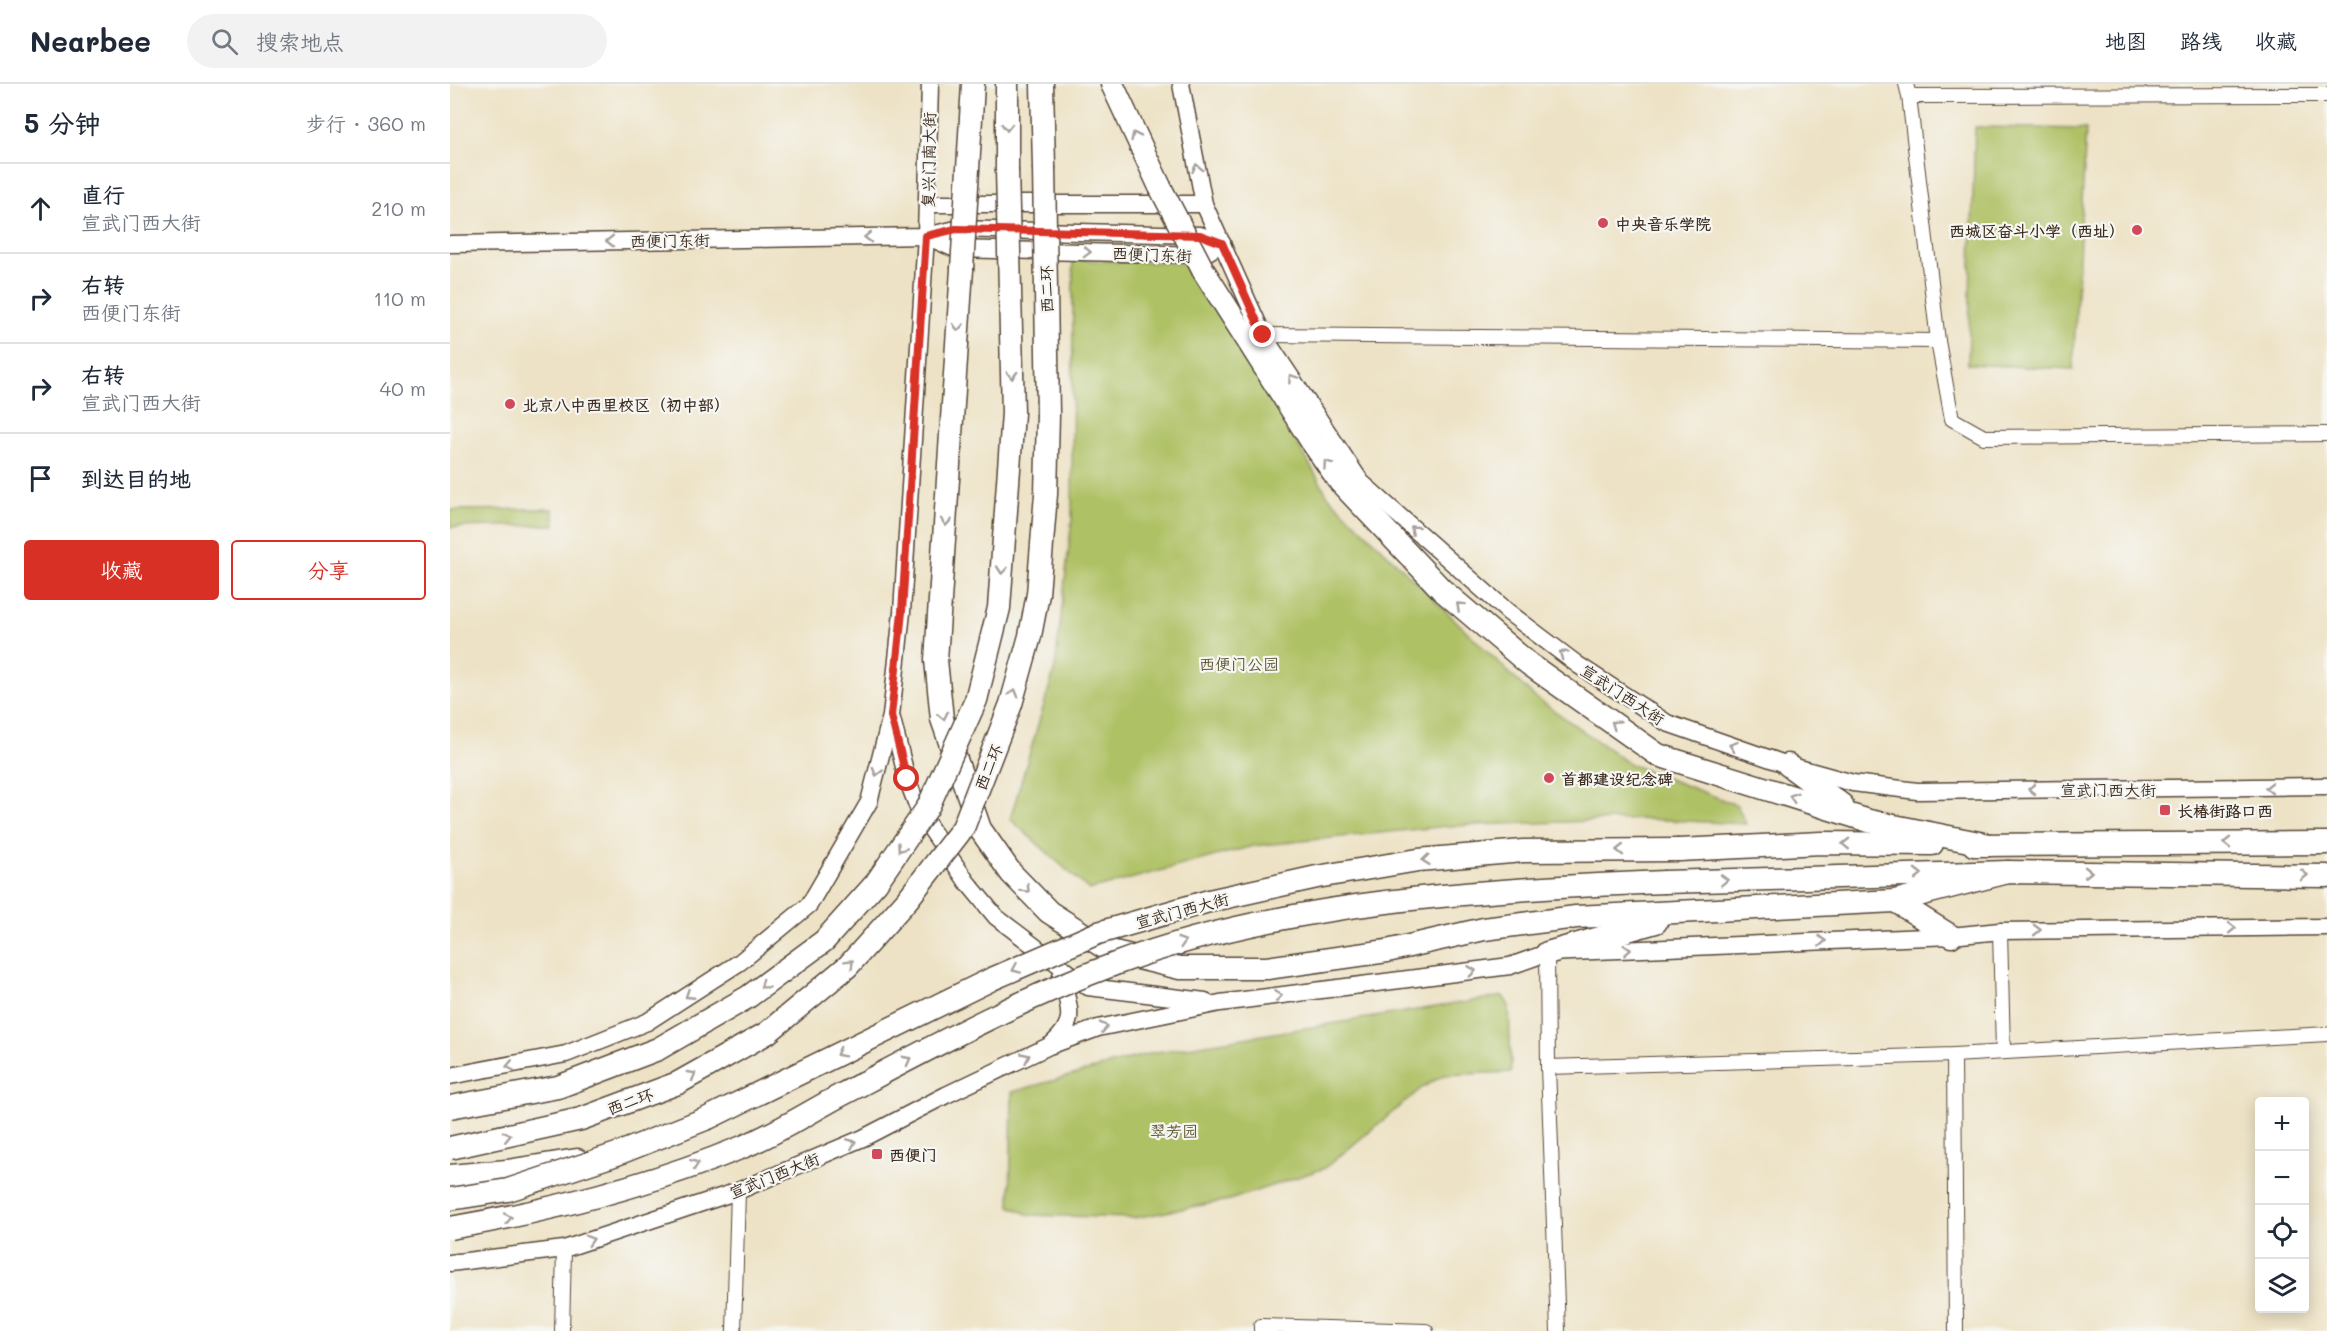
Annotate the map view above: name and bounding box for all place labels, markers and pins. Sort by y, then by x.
place label: 中央音乐学院 [1615,213,1711,234]
marker: 中央音乐学院 [1596,216,1610,230]
place label: 西城区奋斗小学（西址） [1949,220,2125,241]
marker: 西城区奋斗小学（西址） [2130,223,2144,237]
place label: 北京八中西里校区（初中部） [522,394,730,415]
marker: 北京八中西里校区（初中部） [503,397,517,411]
place label: 首都建设纪念碑 [1561,768,1673,789]
marker: 首都建设纪念碑 [1542,771,1556,785]
place label: 长椿街路口西 [2177,800,2273,821]
marker: 长椿街路口西 [2158,803,2172,817]
place label: 西便门 [889,1144,937,1165]
marker: 西便门 [870,1147,884,1161]

